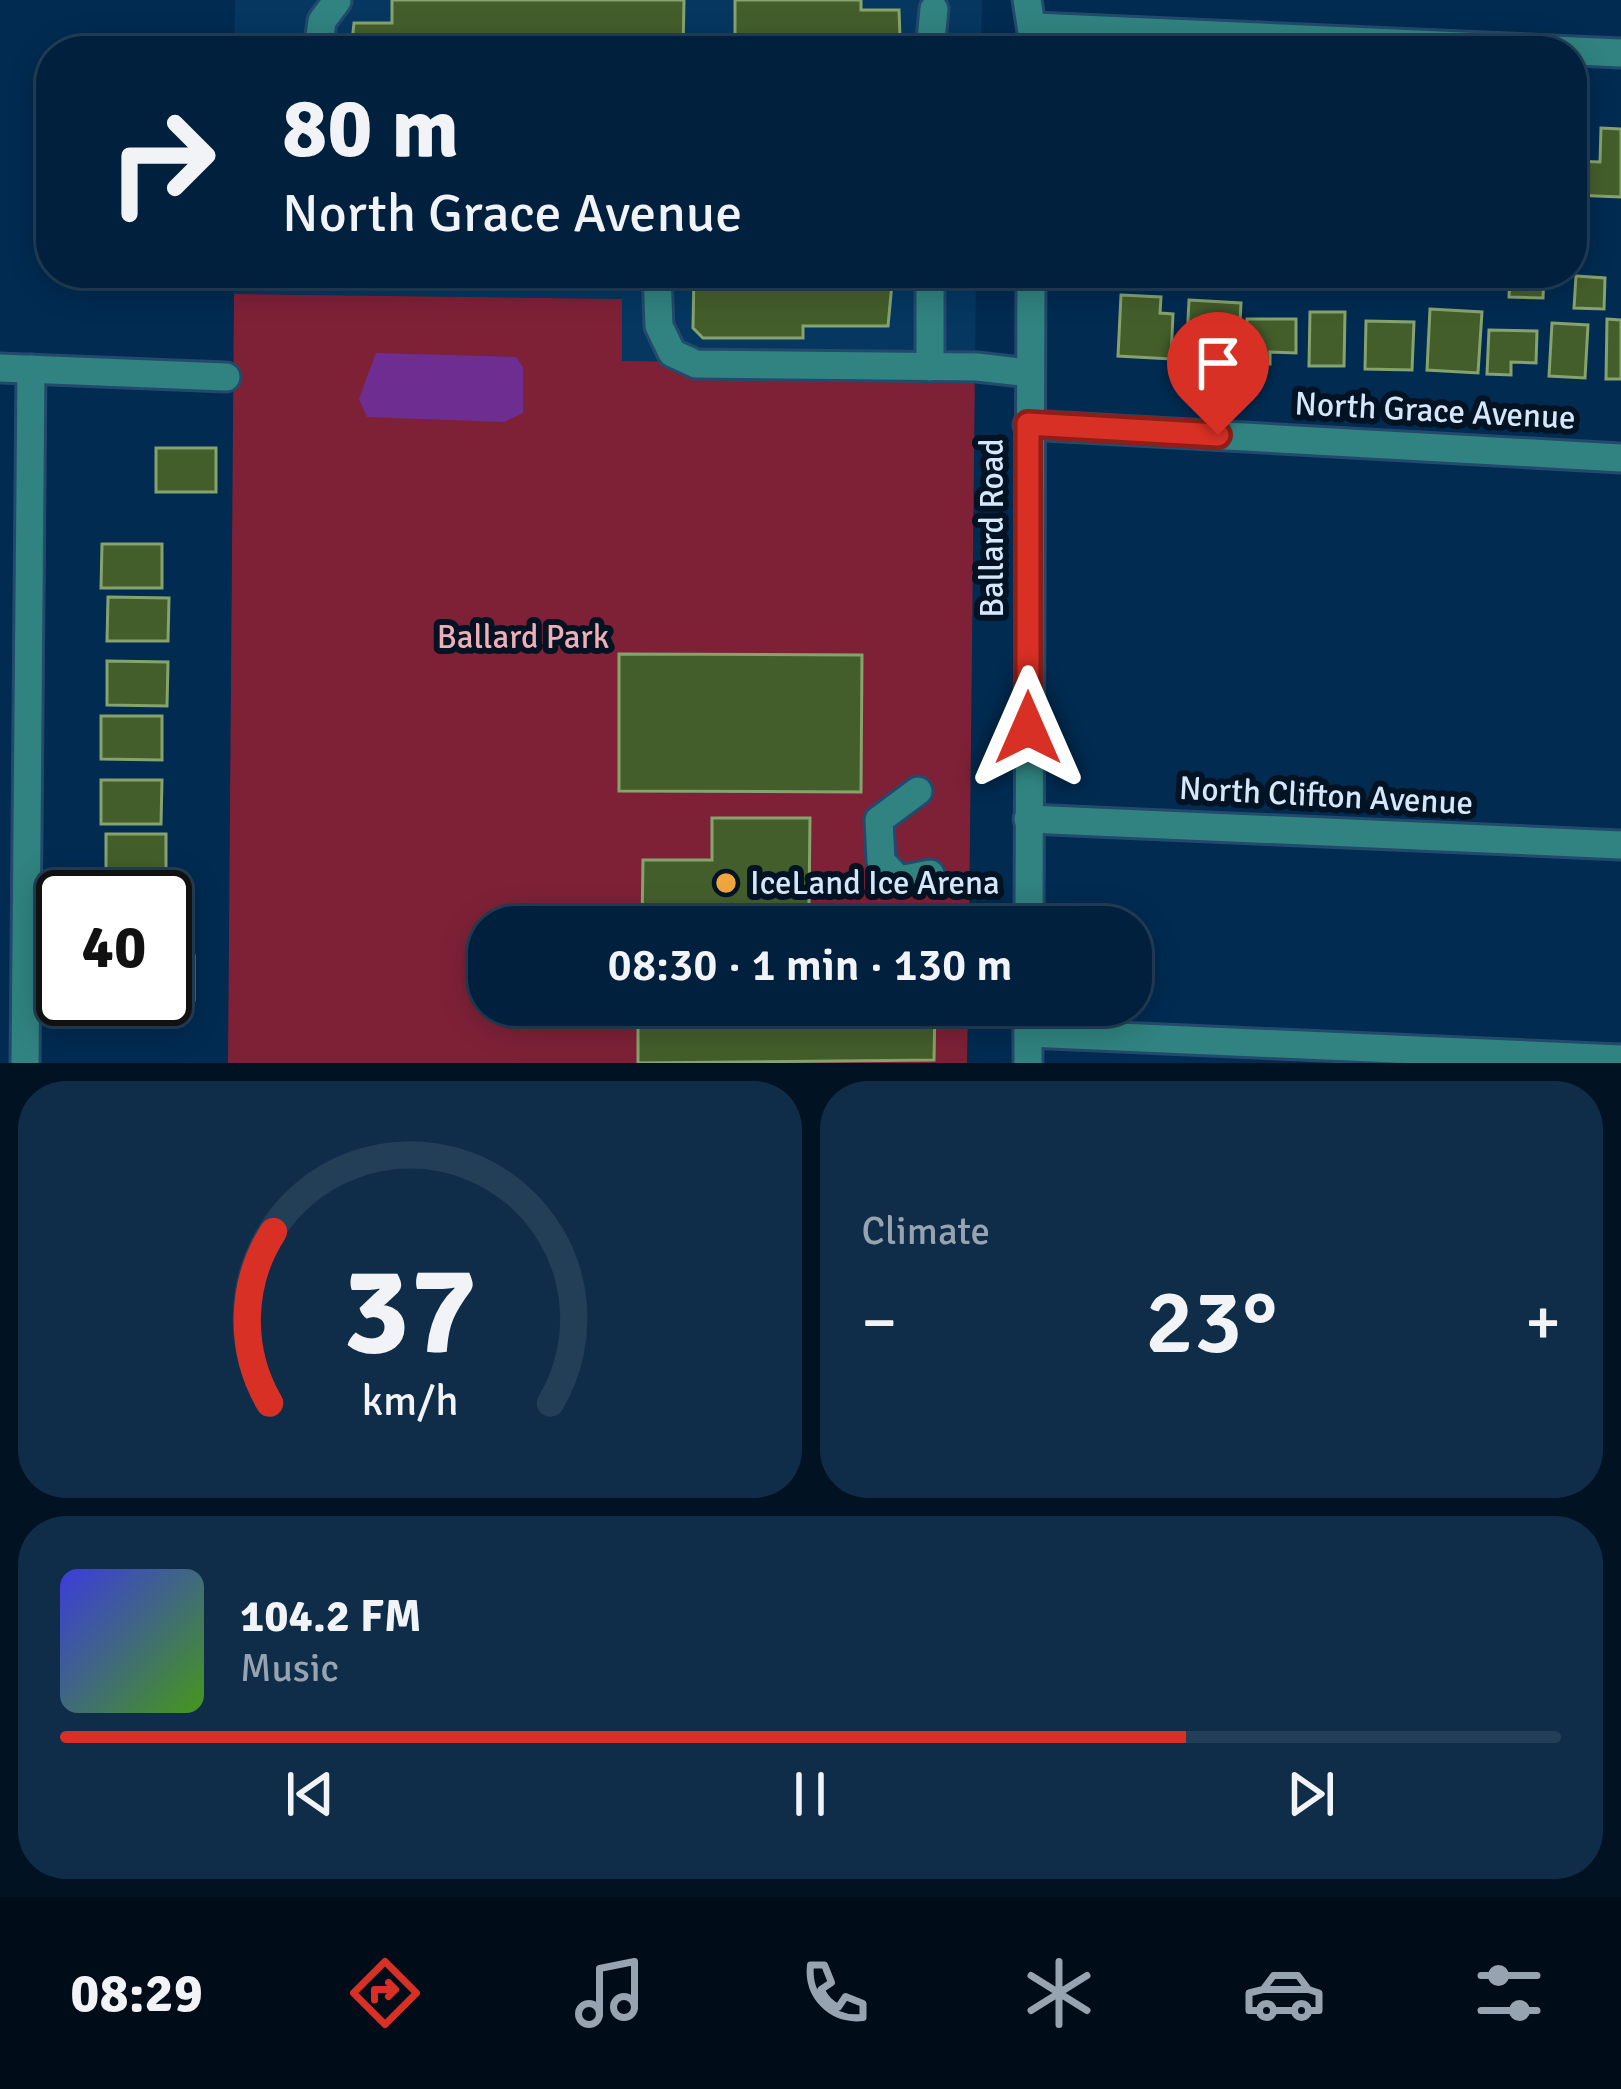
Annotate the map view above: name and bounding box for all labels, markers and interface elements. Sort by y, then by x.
text: 80 m [282,77,459,181]
icon: right [84,84,240,240]
text: North Grace Avenue [282,180,742,247]
pin [1167,312,1269,435]
icon: arrive [1185,330,1251,396]
street label: North Grace Avenue [1293,383,1577,439]
street label: Ballard Road [972,438,1013,618]
park label: Ballard Park [437,617,609,658]
position arrow [965,665,1091,791]
street label: North Clifton Avenue [1178,768,1474,824]
place label: IceLand Ice Arena [750,863,1000,904]
speed limit sign: 40 [36,870,192,1026]
marker: IceLand Ice Arena [713,870,739,896]
text: 08:30 · 1 min · 130 m [608,938,1012,993]
text: Climate [862,1207,990,1255]
text: 37 [342,1235,477,1388]
text: 23° [1145,1267,1277,1378]
text: − [862,1282,897,1363]
text: + [1525,1282,1561,1363]
text: km/h [361,1374,458,1427]
text: 104.2 FM [240,1589,422,1644]
text: Music [240,1644,339,1692]
icon: previous [277,1761,343,1827]
icon: pause [777,1761,843,1827]
icon: next [1278,1761,1344,1827]
icon: directions [343,1951,427,2035]
icon: music [568,1951,652,2035]
icon: phone [793,1951,877,2035]
icon: climate [1017,1951,1101,2035]
icon: car [1242,1951,1326,2035]
icon: filters [1467,1951,1551,2035]
text: 08:29 [70,1960,203,2027]

